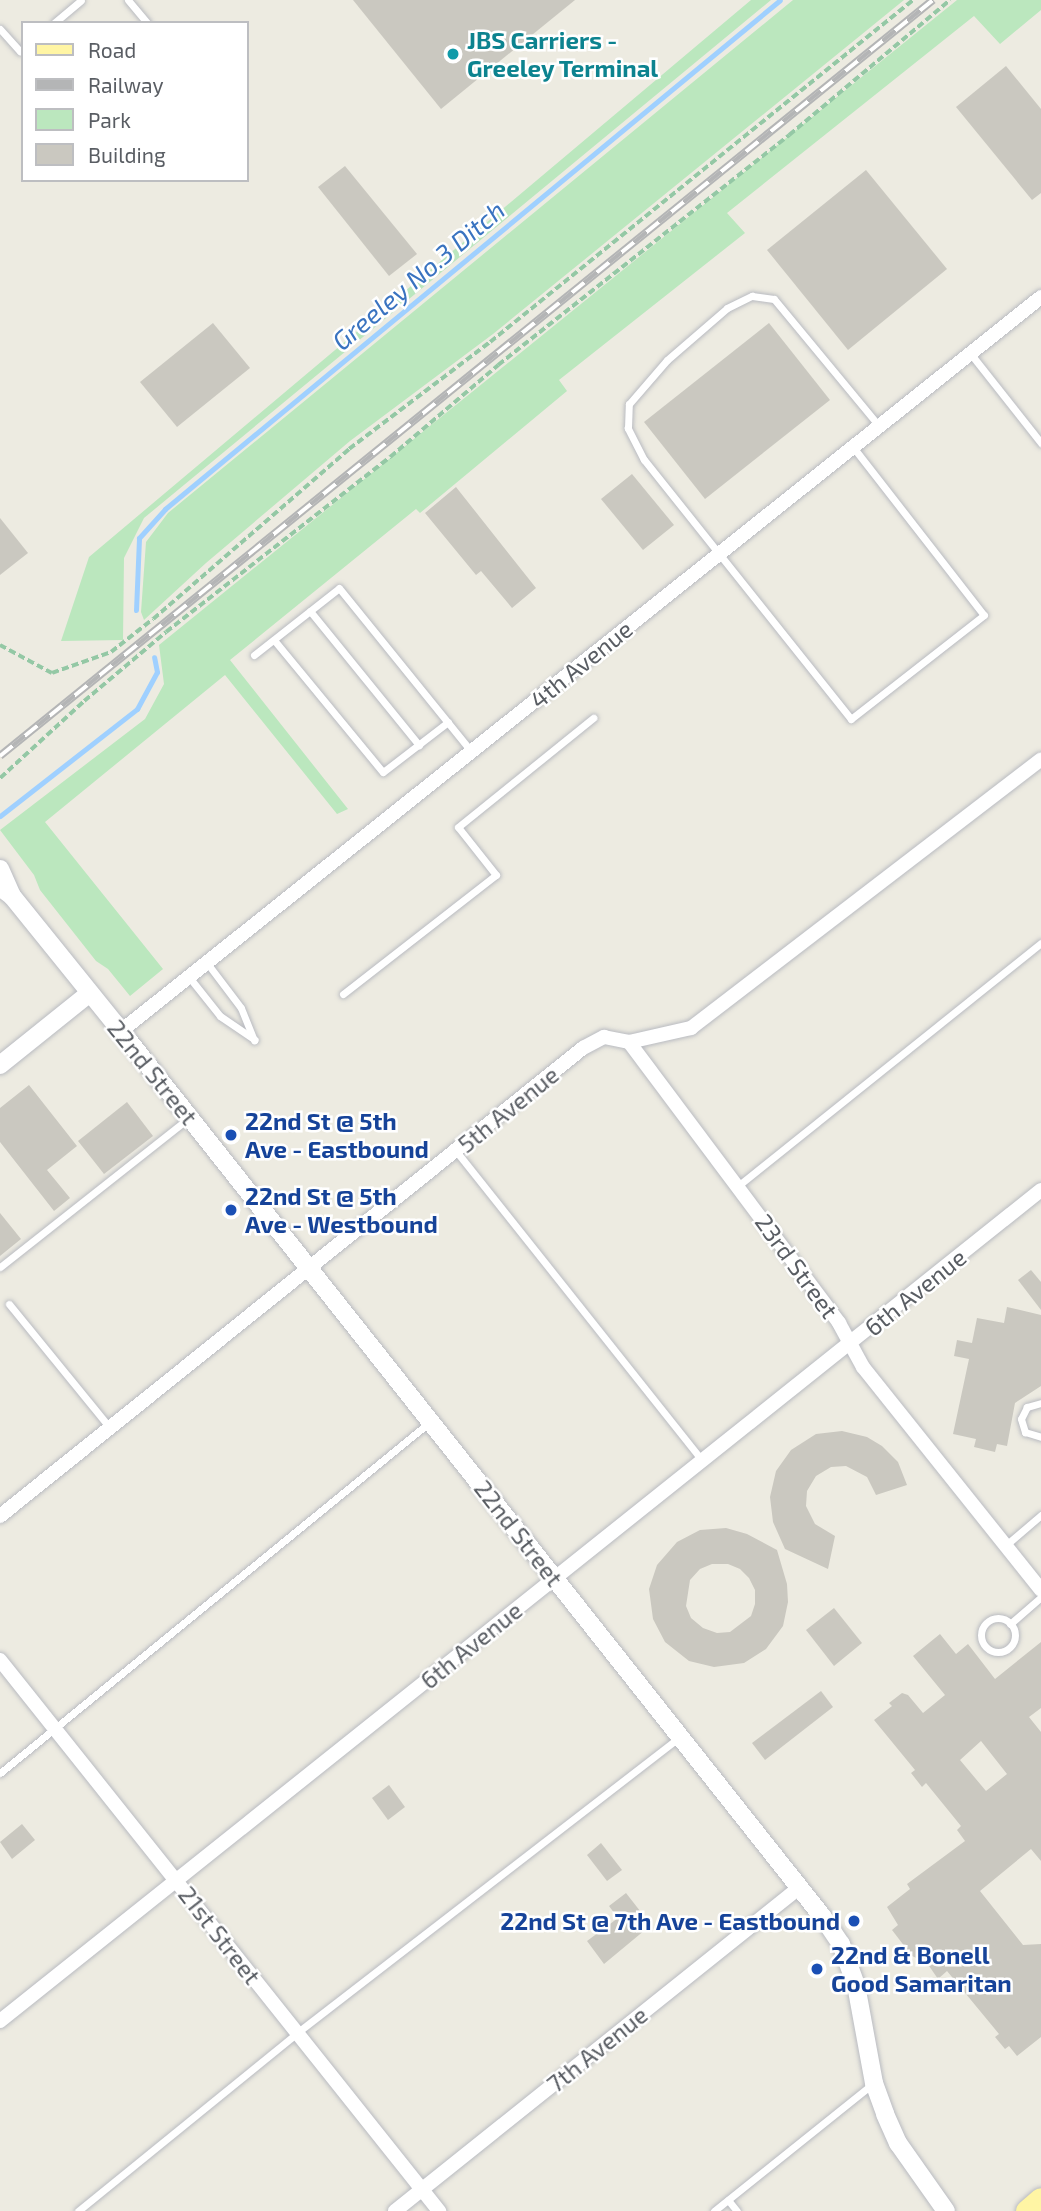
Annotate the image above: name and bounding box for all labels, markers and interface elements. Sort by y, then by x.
legend [21,21,248,182]
place label: JBS Carriers - Greeley Terminal [467,26,659,82]
text: Road [88,37,136,62]
marker: JBS Carriers - Greeley Terminal [445,46,461,62]
text: Railway [88,72,164,97]
text: Park [88,107,131,132]
text: Building [88,142,166,167]
water label: Greeley No.3 Ditch [325,194,511,356]
street label: 4th Avenue [524,614,638,714]
street label: 22nd Street [102,1014,204,1130]
street label: 5th Avenue [452,1060,564,1158]
place label: 22nd St @ 5th Ave - Eastbound [245,1107,429,1163]
marker: 22nd St @ 5th Ave - Eastbound [223,1127,239,1143]
place label: 22nd St @ 5th Ave - Westbound [245,1182,438,1238]
marker: 22nd St @ 5th Ave - Westbound [223,1202,239,1218]
street label: 23rd Street [749,1208,845,1324]
street label: 6th Avenue [858,1242,972,1342]
street label: 22nd Street [469,1474,569,1592]
street label: 6th Avenue [414,1595,528,1695]
street label: 21st Street [173,1880,267,1990]
place label: 22nd St @ 7th Ave - Eastbound [500,1907,840,1935]
marker: 22nd St @ 7th Ave - Eastbound [846,1913,862,1929]
place label: 22nd & Bonell Good Samaritan [831,1941,1012,1997]
marker: 22nd & Bonell Good Samaritan [809,1961,825,1977]
street label: 7th Avenue [541,2000,653,2098]

